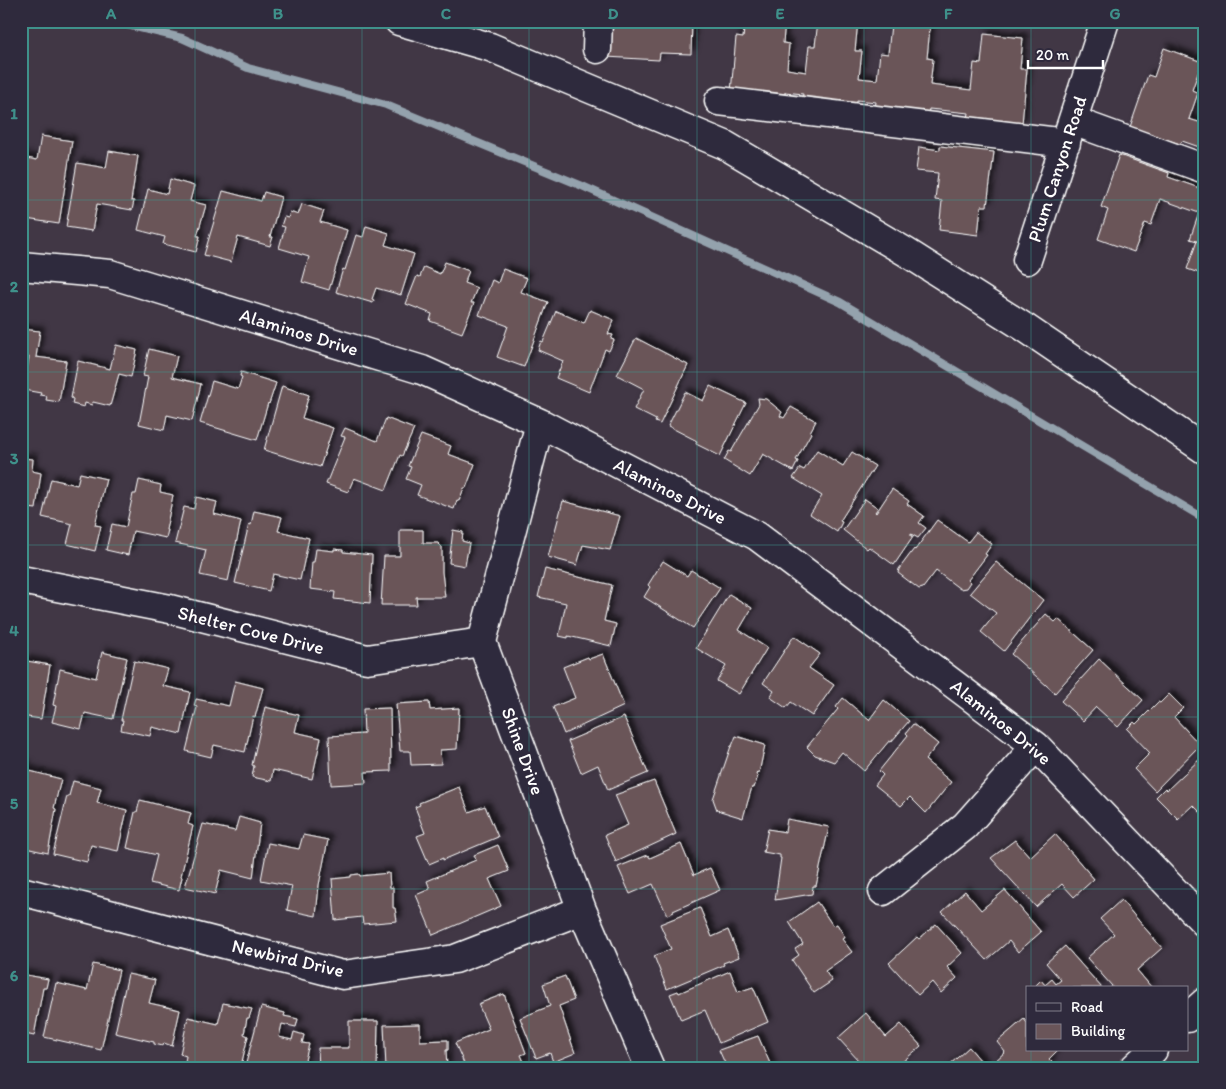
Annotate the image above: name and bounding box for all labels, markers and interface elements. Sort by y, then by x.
text: A [105,4,117,23]
text: B [273,4,284,23]
text: C [441,4,452,23]
text: D [608,4,619,23]
text: E [776,4,785,23]
text: F [944,4,953,23]
text: G [1109,4,1121,23]
scale bar [1028,38,1104,70]
text: 20 m [1036,46,1070,64]
street label: Plum Canyon Road [1023,92,1092,245]
text: 1 [10,104,18,123]
text: 2 [10,277,19,296]
street label: Alaminos Drive [237,303,361,361]
text: 3 [10,449,19,468]
street label: Alaminos Drive [610,453,730,529]
street label: Shelter Cove Drive [176,601,326,659]
text: 4 [9,621,19,640]
street label: Alaminos Drive [946,674,1056,770]
street label: Shine Drive [497,704,549,798]
text: 5 [10,794,19,813]
street label: Newbird Drive [230,934,346,982]
text: 6 [10,966,19,985]
legend [1026,986,1188,1052]
text: Road [1071,998,1104,1016]
text: Building [1071,1022,1125,1040]

